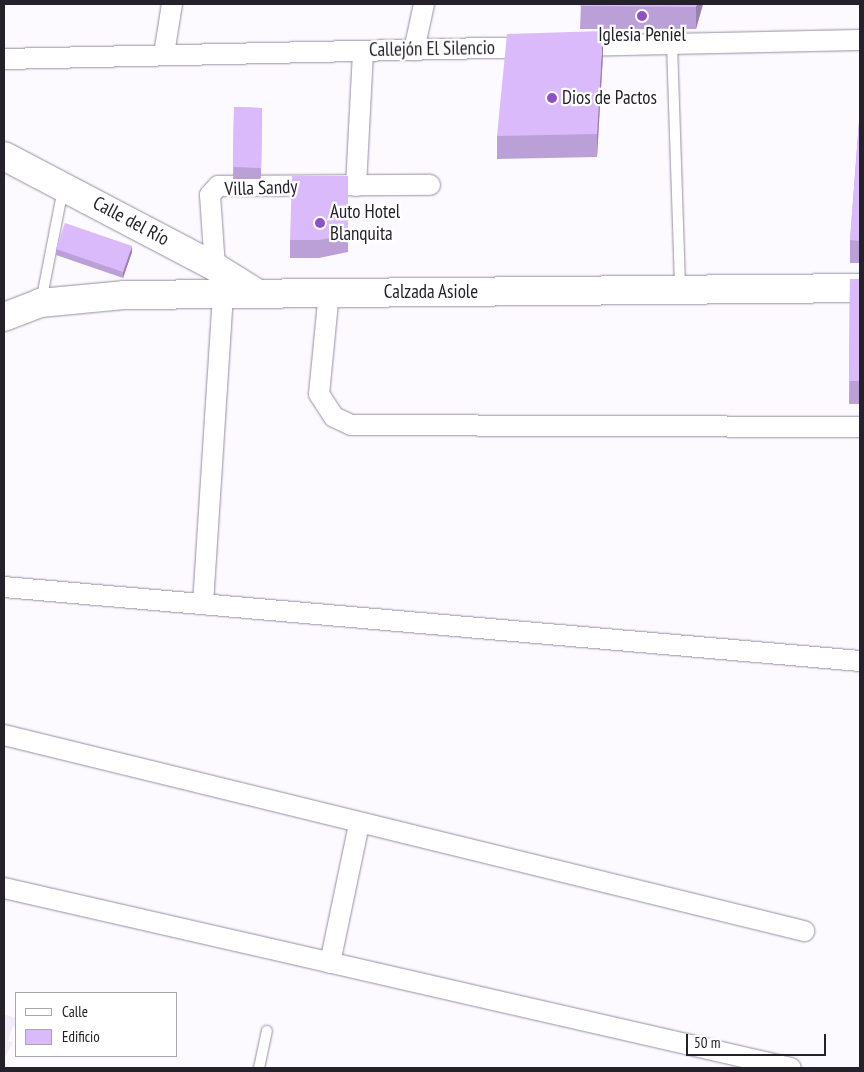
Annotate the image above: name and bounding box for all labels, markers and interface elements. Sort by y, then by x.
marker: Iglesia Peniel [636,10,648,22]
place label: Iglesia Peniel [598,24,686,46]
street label: Callejón El Silencio [369,37,495,61]
place label: Dios de Pactos [562,87,657,109]
marker: Dios de Pactos [546,92,558,104]
street label: Villa Sandy [224,175,298,201]
street label: Calle del Río [89,192,173,250]
place label: Auto Hotel Blanquita [330,201,400,245]
marker: Auto Hotel Blanquita [314,217,326,229]
street label: Calzada Asiole [384,281,478,303]
legend [15,992,178,1057]
text: Calle [62,1002,88,1021]
scale bar [689,1024,829,1056]
text: Edificio [62,1027,100,1046]
text: 50 m [694,1033,720,1052]

